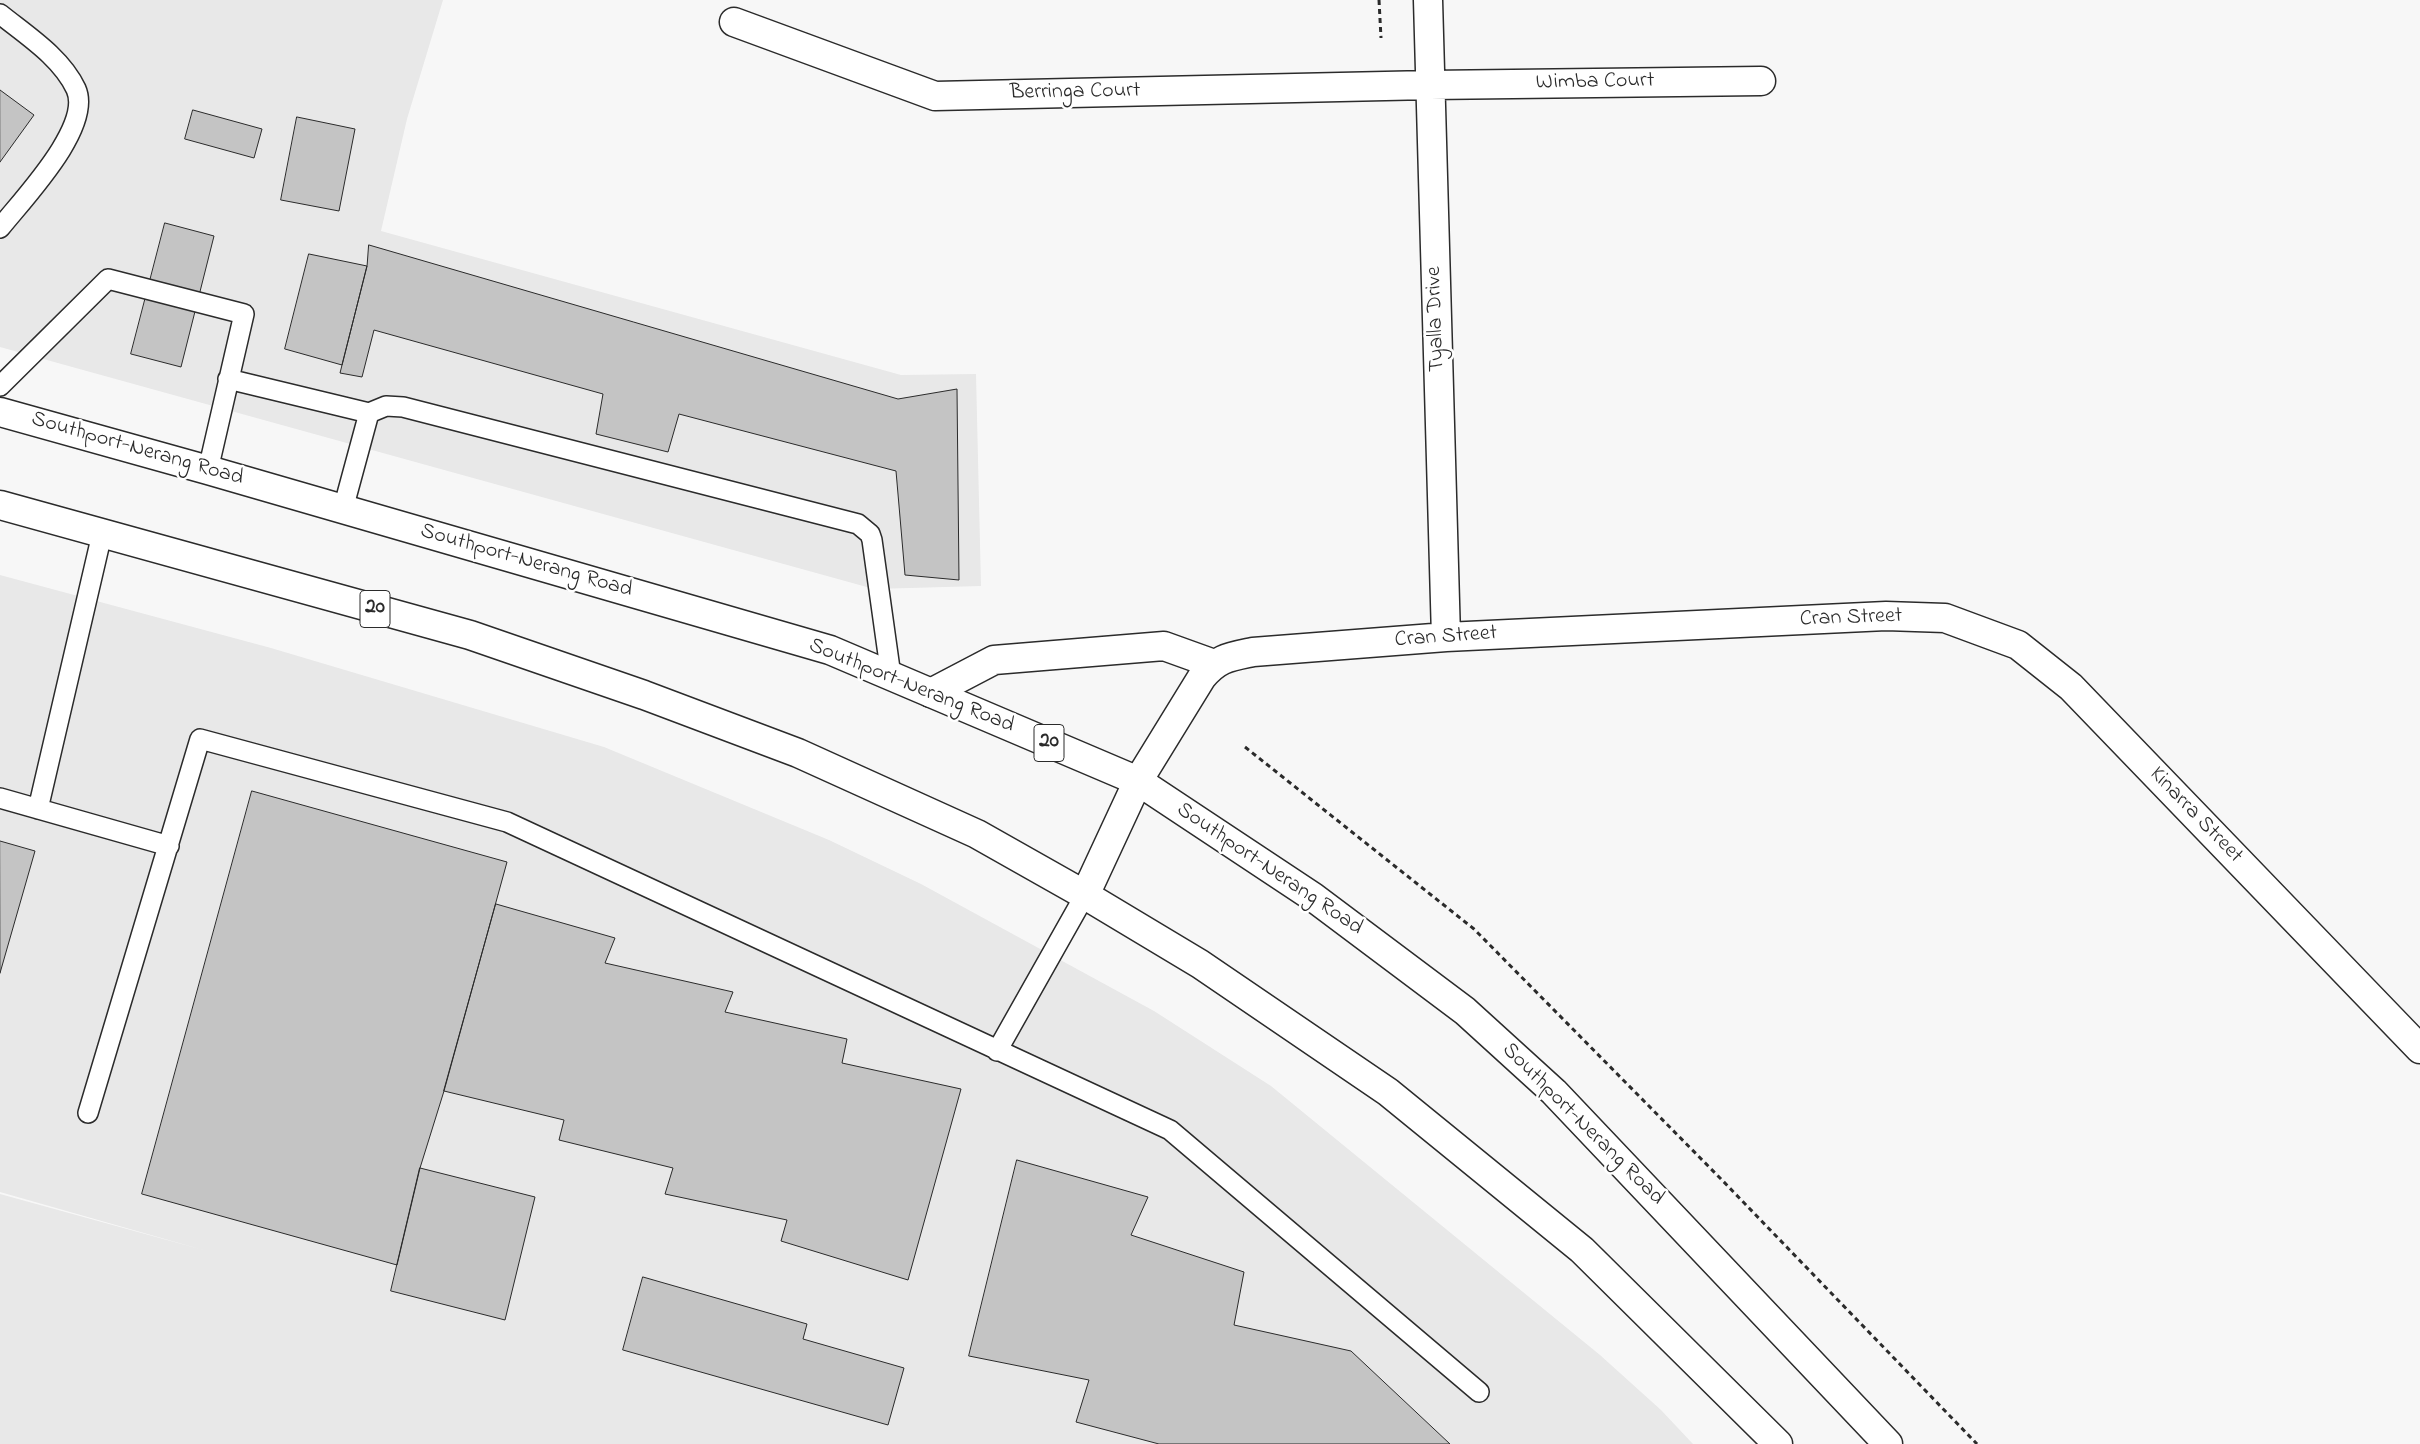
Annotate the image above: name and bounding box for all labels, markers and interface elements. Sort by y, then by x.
street label: Wimba Court [1536,69,1654,97]
street label: Berringa Court [1009,79,1141,107]
street label: Tyalla Drive [1422,266,1452,372]
street label: Southport-Nerang Road [28,407,246,493]
street label: Southport-Nerang Road [417,519,635,605]
road number: 20 [360,590,390,628]
street label: Cran Street [1799,604,1903,634]
street label: Cran Street [1394,621,1498,655]
street label: Southport-Nerang Road [804,634,1018,740]
road number: 20 [1034,724,1064,761]
street label: Kinarra Street [2142,762,2248,870]
street label: Southport-Nerang Road [1171,798,1367,942]
street label: Southport-Nerang Road [1495,1038,1669,1212]

